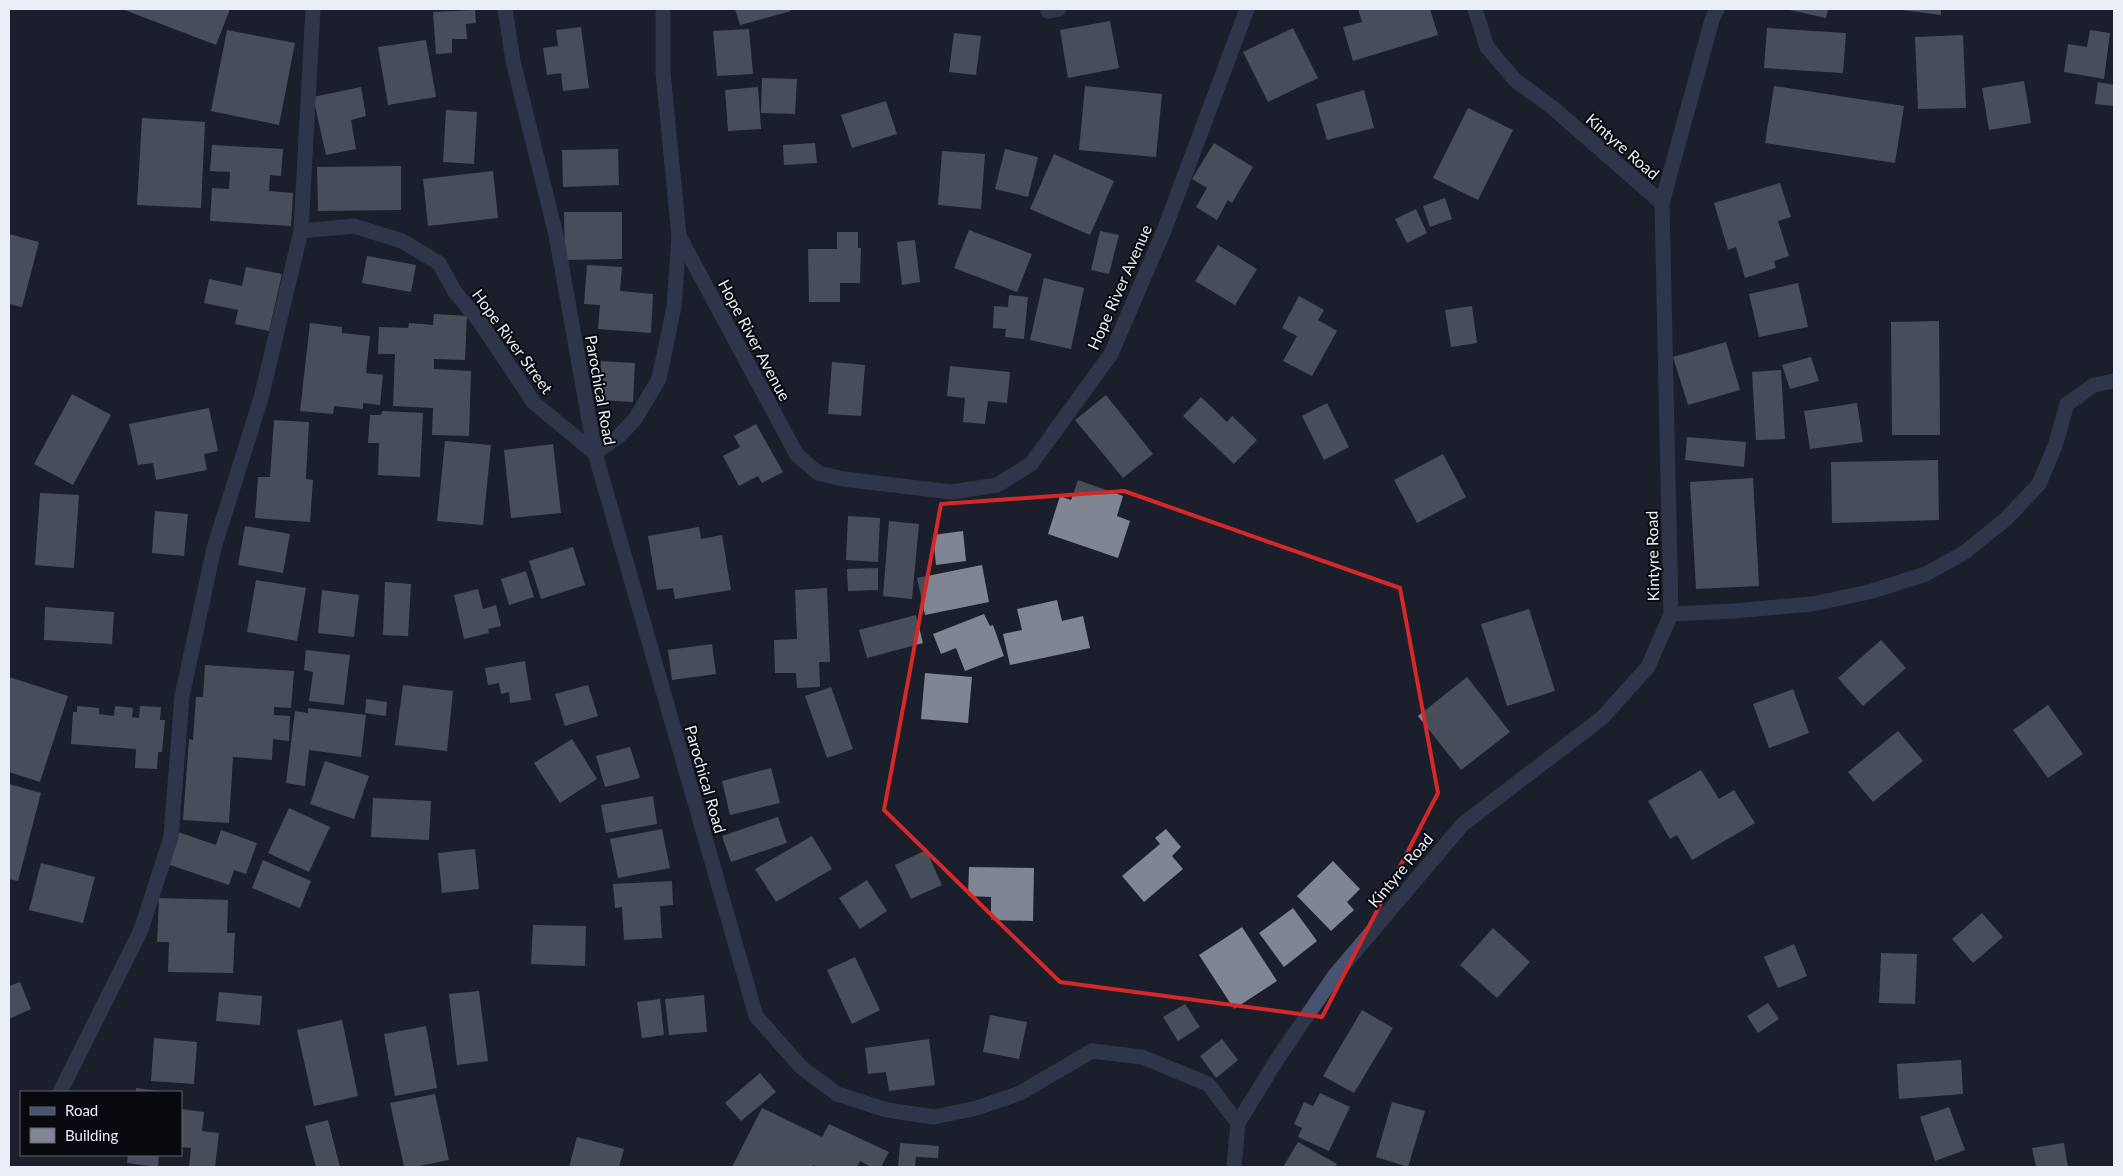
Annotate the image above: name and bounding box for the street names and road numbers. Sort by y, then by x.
street label: Kintyre Road [1583,109,1663,183]
street label: Hope River Avenue [1083,222,1155,352]
street label: Hope River Avenue [715,276,795,404]
street label: Hope River Street [469,285,557,397]
street label: Parochical Road [582,334,620,446]
street label: Kintyre Road [1642,510,1662,602]
street label: Parochical Road [682,723,730,835]
street label: Kintyre Road [1364,829,1436,911]

